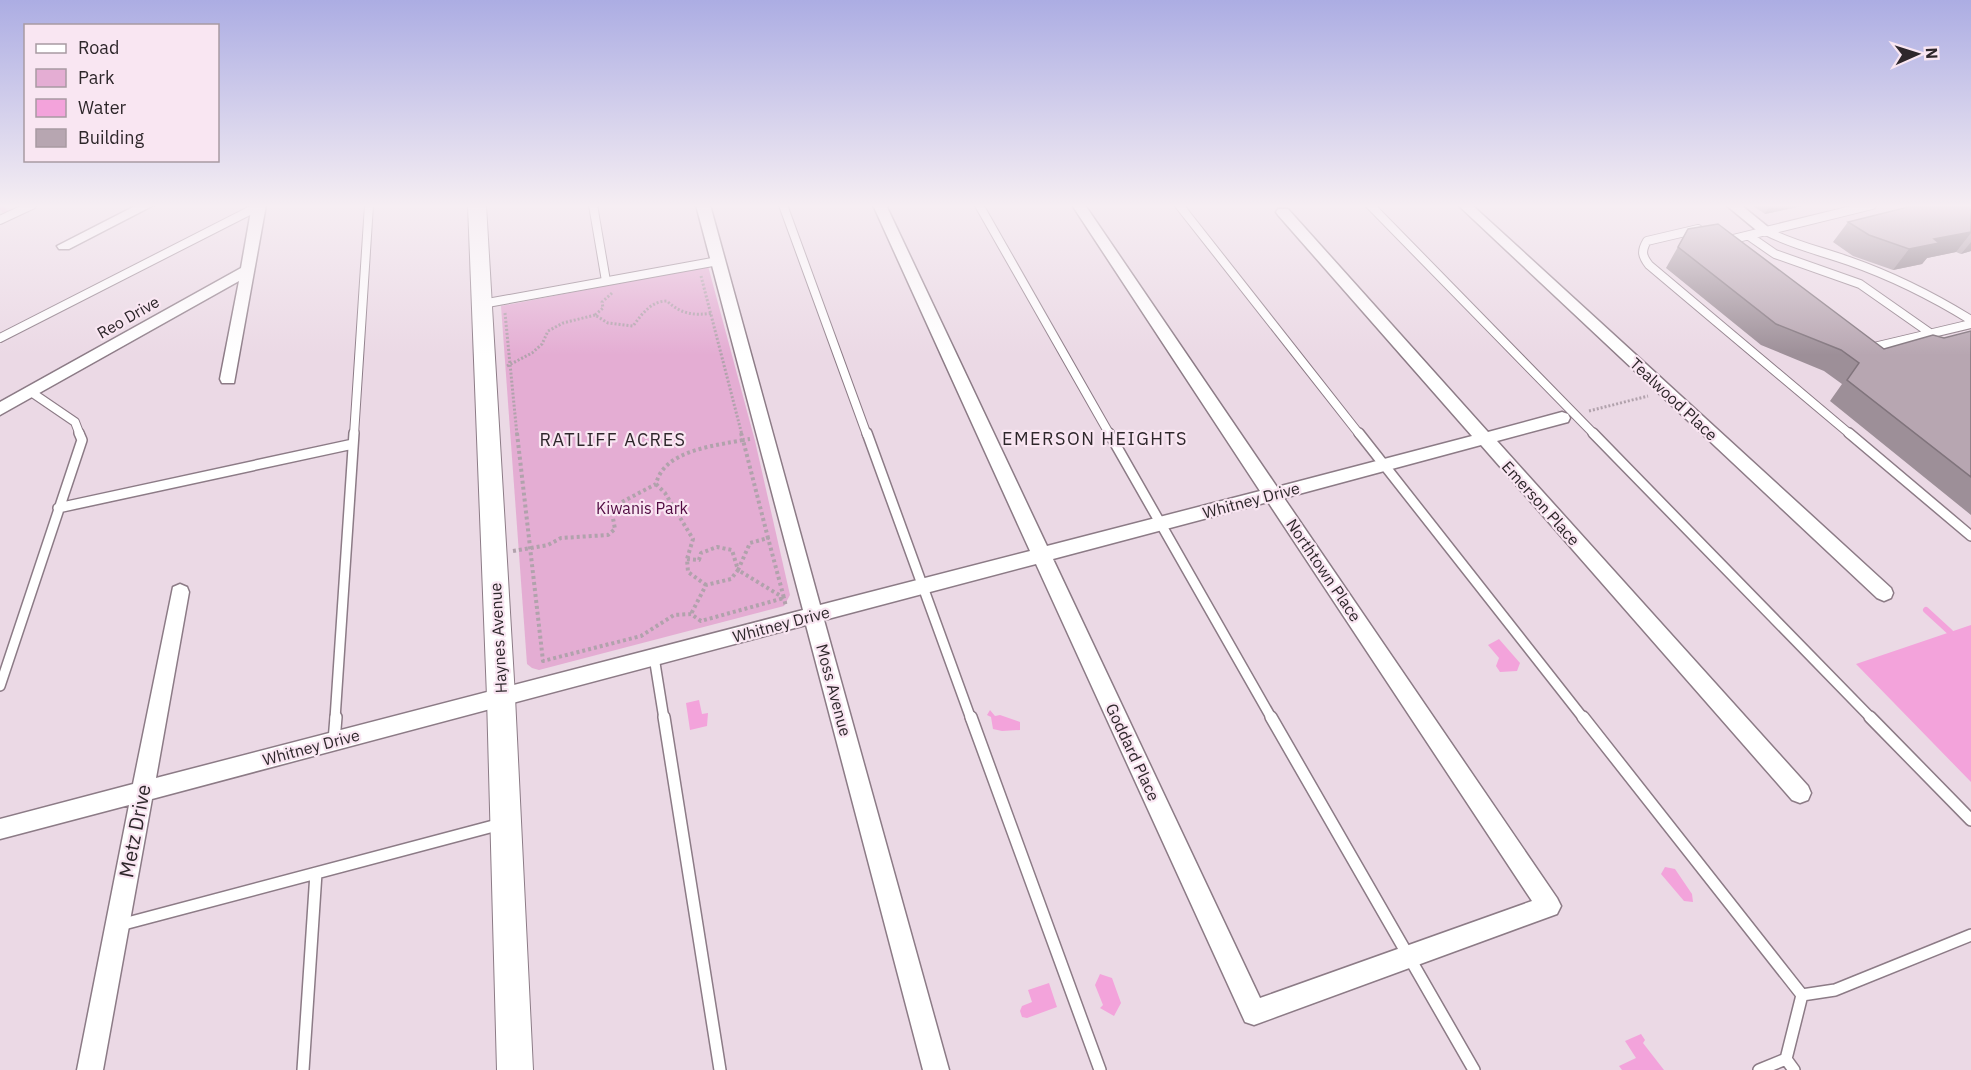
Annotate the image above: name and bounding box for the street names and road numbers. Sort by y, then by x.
street label: Reo Drive [93,291,163,343]
street label: Tealwood Place [1626,353,1722,445]
street label: Emerson Place [1498,457,1584,550]
street label: Whitney Drive [1200,477,1302,523]
street label: Northtown Place [1282,515,1366,625]
street label: Haynes Avenue [485,582,511,694]
street label: Whitney Drive [730,601,832,647]
street label: Moss Avenue [812,642,856,739]
street label: Goddard Place [1102,700,1164,804]
street label: Whitney Drive [260,724,362,770]
street label: Metz Drive [112,782,157,880]

